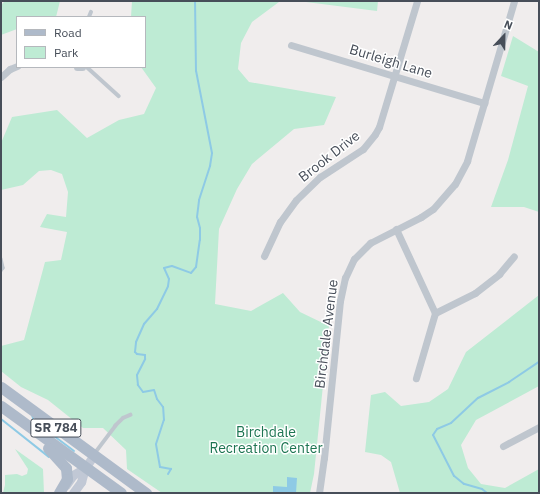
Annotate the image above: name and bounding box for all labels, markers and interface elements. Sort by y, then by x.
legend [16,16,146,68]
north arrow [484,16,524,56]
text: N [502,17,515,33]
text: Road [54,25,82,40]
street label: Burleigh Lane [347,40,435,82]
text: Park [54,45,78,60]
street label: Brook Drive [295,127,363,185]
street label: Birchdale Avenue [311,278,341,390]
road number: SR 784 [30,417,82,439]
park label: Birchdale Recreation Center [209,424,323,456]

